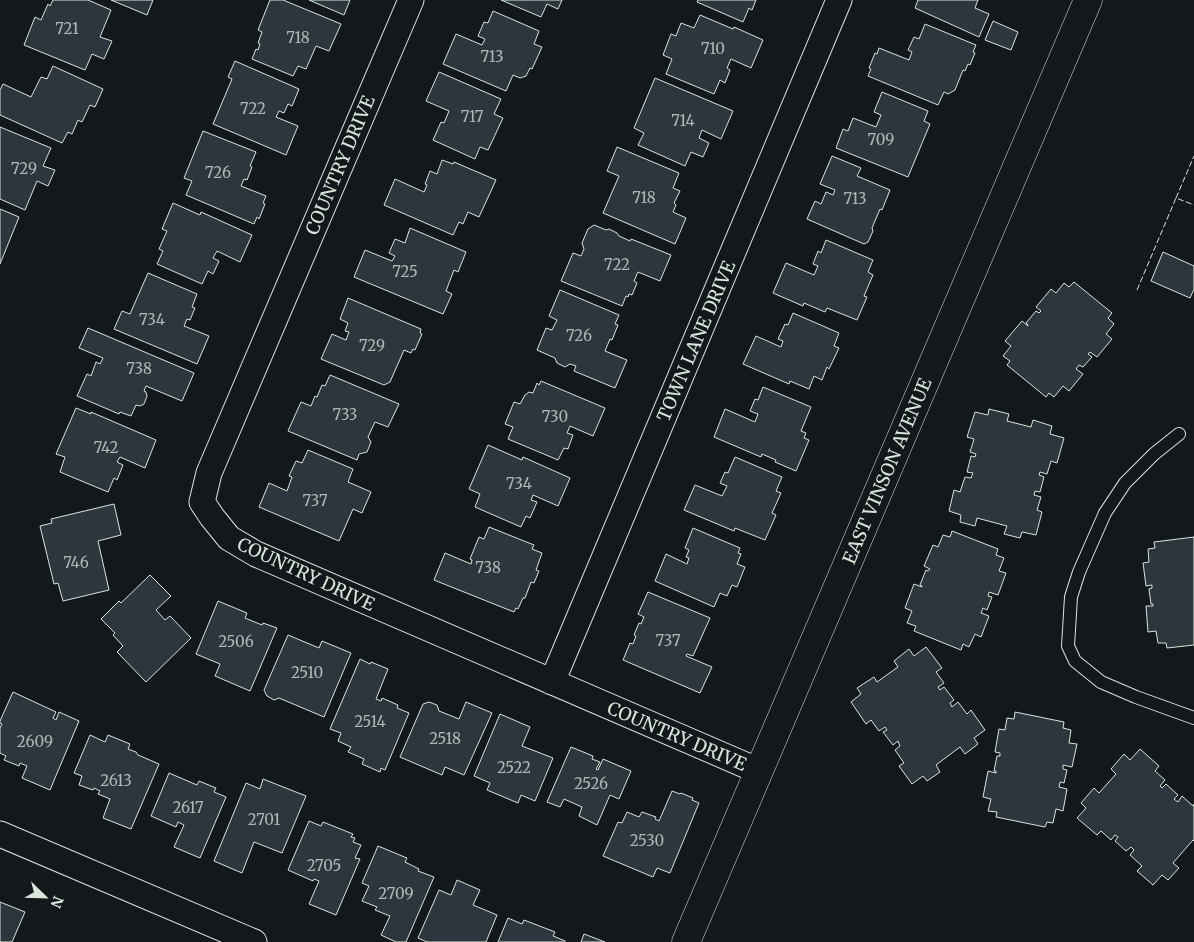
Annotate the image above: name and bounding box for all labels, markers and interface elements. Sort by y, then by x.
house number: 721 [55,19,79,38]
house number: 718 [286,28,310,47]
house number: 710 [701,39,725,58]
house number: 713 [480,47,504,66]
street label: COUNTRY DRIVE [300,91,380,238]
house number: 722 [240,99,266,118]
house number: 717 [461,107,484,126]
house number: 714 [671,111,695,130]
house number: 709 [868,130,894,149]
house number: 729 [11,159,37,178]
house number: 726 [205,163,231,182]
house number: 718 [632,188,656,207]
house number: 713 [843,189,867,208]
house number: 722 [604,255,630,274]
street label: TOWN LANE DRIVE [652,257,740,425]
house number: 725 [392,262,418,281]
house number: 734 [139,310,165,329]
house number: 726 [566,326,592,345]
house number: 729 [359,336,385,355]
house number: 738 [126,359,152,378]
street label: EAST VINSON AVENUE [837,374,937,568]
house number: 733 [333,405,357,424]
house number: 730 [542,407,568,426]
house number: 742 [94,438,118,457]
house number: 734 [506,474,532,493]
house number: 737 [303,491,328,510]
street label: COUNTRY DRIVE [234,532,379,616]
house number: 746 [63,553,89,572]
house number: 738 [475,558,501,577]
house number: 737 [656,631,681,650]
house number: 2506 [218,632,254,651]
house number: 2510 [291,663,323,682]
street label: COUNTRY DRIVE [604,696,751,776]
house number: 2514 [354,712,386,731]
house number: 2518 [429,729,461,748]
house number: 2609 [17,732,53,751]
house number: 2522 [497,758,531,777]
house number: 2613 [100,771,132,790]
house number: 2526 [574,774,608,793]
house number: 2617 [172,798,204,817]
house number: 2701 [248,810,280,829]
house number: 2530 [630,831,664,850]
house number: 2705 [307,856,341,875]
north arrow [20,872,70,922]
house number: 2709 [378,884,414,903]
text: N [47,893,67,911]

